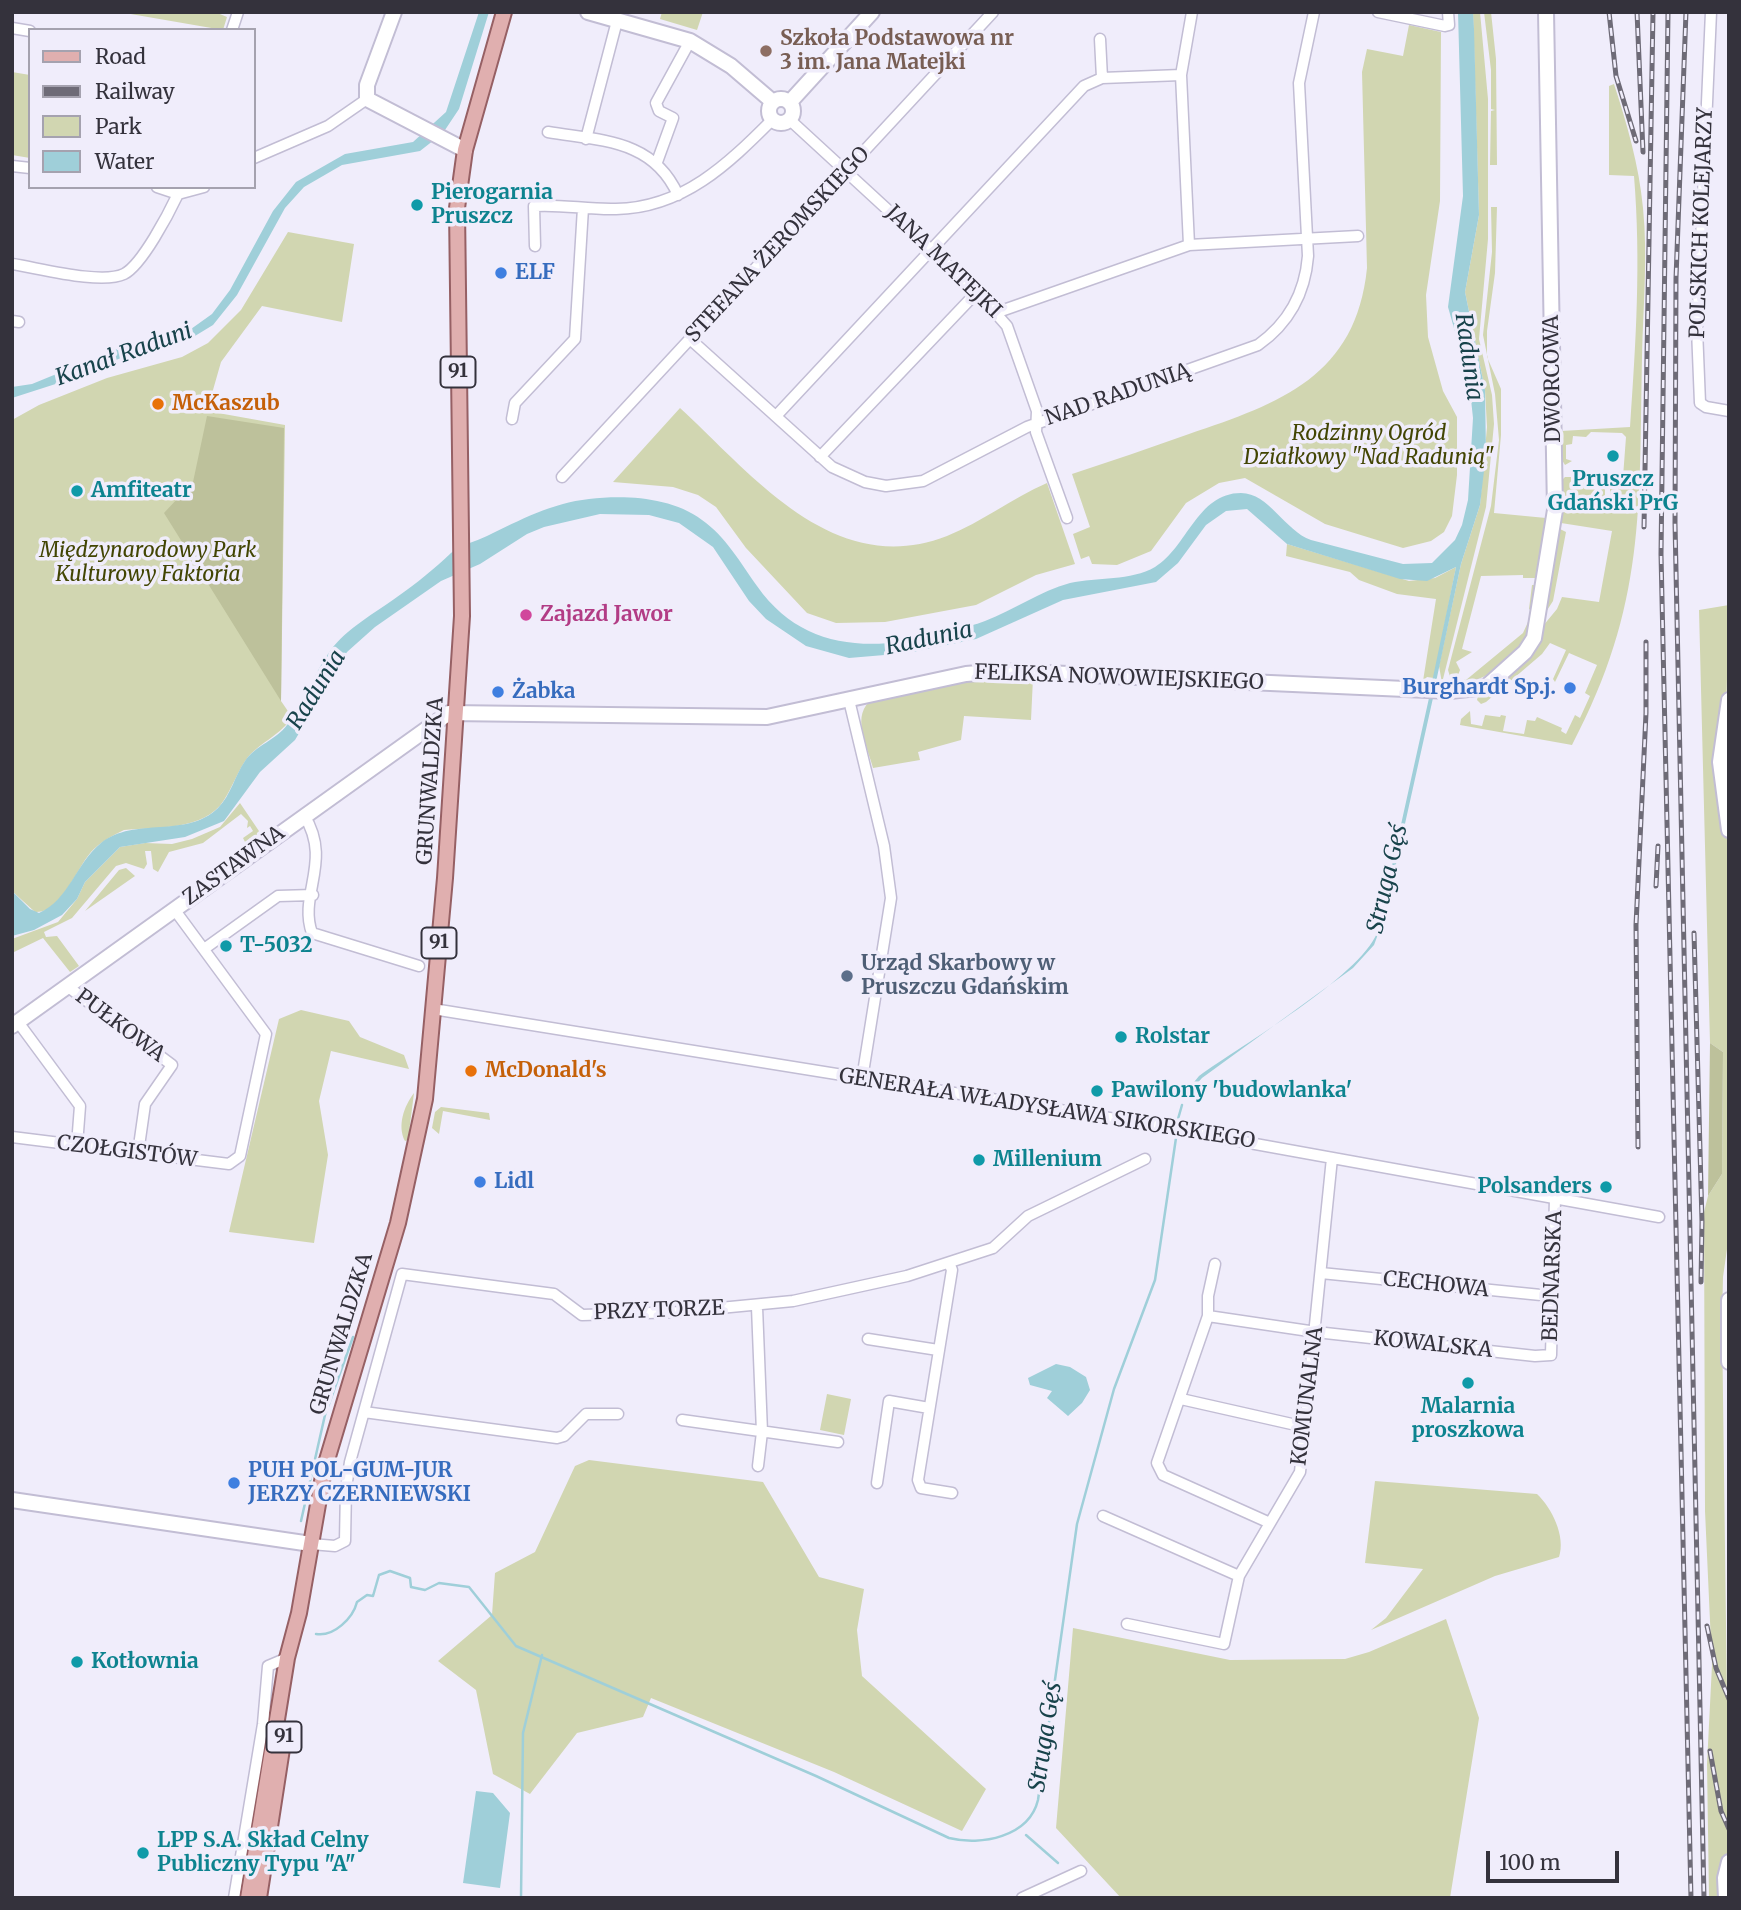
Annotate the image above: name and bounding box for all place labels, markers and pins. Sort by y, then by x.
place label: Szkoła Podstawowa nr 3 im. Jana Matejki [780,26,1014,76]
marker: Szkoła Podstawowa nr 3 im. Jana Matejki [758,43,774,59]
place label: Pierogarnia Pruszcz [431,180,553,230]
marker: Pierogarnia Pruszcz [409,197,425,213]
place label: ELF [515,260,555,286]
marker: ELF [493,265,509,281]
place label: McKaszub [172,391,280,417]
marker: McKaszub [150,396,166,412]
marker: Pruszcz Gdański PrG [1605,448,1621,464]
place label: Pruszcz Gdański PrG [1548,467,1678,517]
place label: Amfiteatr [91,478,192,504]
marker: Amfiteatr [69,483,85,499]
place label: Zajazd Jawor [540,602,673,628]
marker: Zajazd Jawor [518,607,534,623]
place label: Burghardt Sp.j. [1402,675,1556,701]
place label: Żabka [512,679,576,705]
marker: Burghardt Sp.j. [1562,680,1578,696]
marker: Żabka [490,684,506,700]
place label: T-5032 [240,933,313,959]
marker: T-5032 [218,938,234,954]
place label: Urząd Skarbowy w Pruszczu Gdańskim [861,951,1069,1001]
marker: Urząd Skarbowy w Pruszczu Gdańskim [839,968,855,984]
place label: Rolstar [1135,1024,1210,1050]
marker: Rolstar [1113,1029,1129,1045]
place label: McDonald's [485,1058,607,1084]
marker: McDonald's [463,1063,479,1079]
place label: Pawilony 'budowlanka' [1111,1078,1352,1104]
marker: Pawilony 'budowlanka' [1089,1083,1105,1099]
place label: Millenium [993,1147,1102,1173]
marker: Millenium [971,1152,987,1168]
place label: Lidl [494,1169,534,1195]
marker: Lidl [472,1174,488,1190]
place label: Polsanders [1477,1174,1592,1200]
marker: Polsanders [1598,1179,1614,1195]
marker: Malarnia proszkowa [1460,1375,1476,1391]
place label: Malarnia proszkowa [1412,1394,1524,1444]
place label: PUH POL-GUM-JUR JERZY CZERNIEWSKI [248,1458,471,1508]
marker: PUH POL-GUM-JUR JERZY CZERNIEWSKI [226,1475,242,1491]
place label: Kotłownia [91,1649,199,1675]
marker: Kotłownia [69,1654,85,1670]
place label: LPP S.A. Skład Celny Publiczny Typu "A" [157,1828,369,1878]
marker: LPP S.A. Skład Celny Publiczny Typu "A" [135,1845,151,1861]

